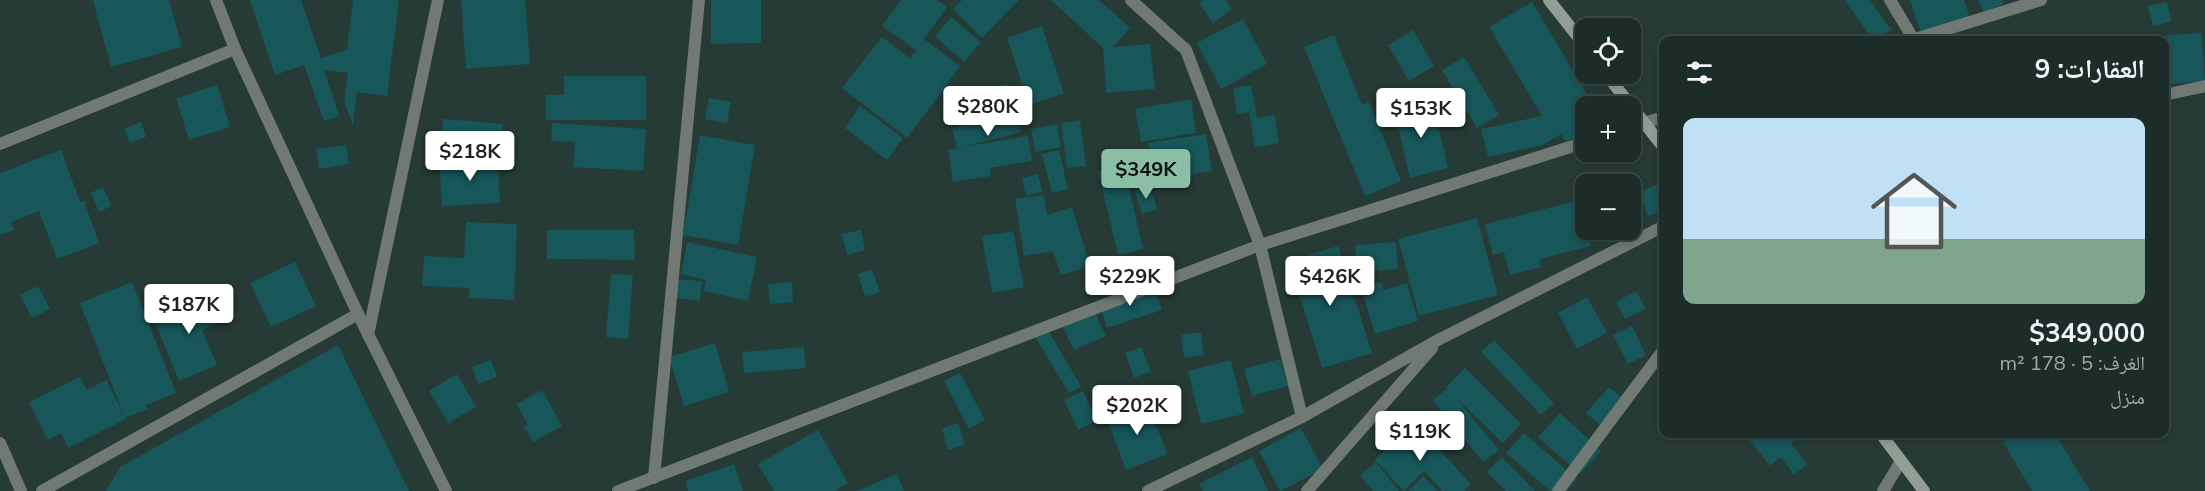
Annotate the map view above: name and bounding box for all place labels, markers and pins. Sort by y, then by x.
pin: $280K [946,86,1030,137]
pin: $153K [1379,88,1463,139]
pin: $218K [428,131,512,182]
pin: $349K [1104,149,1188,200]
pin: $229K [1088,256,1172,307]
pin: $426K [1288,256,1372,307]
pin: $187K [147,284,231,335]
pin: $202K [1095,385,1179,436]
pin: $119K [1378,411,1462,462]

